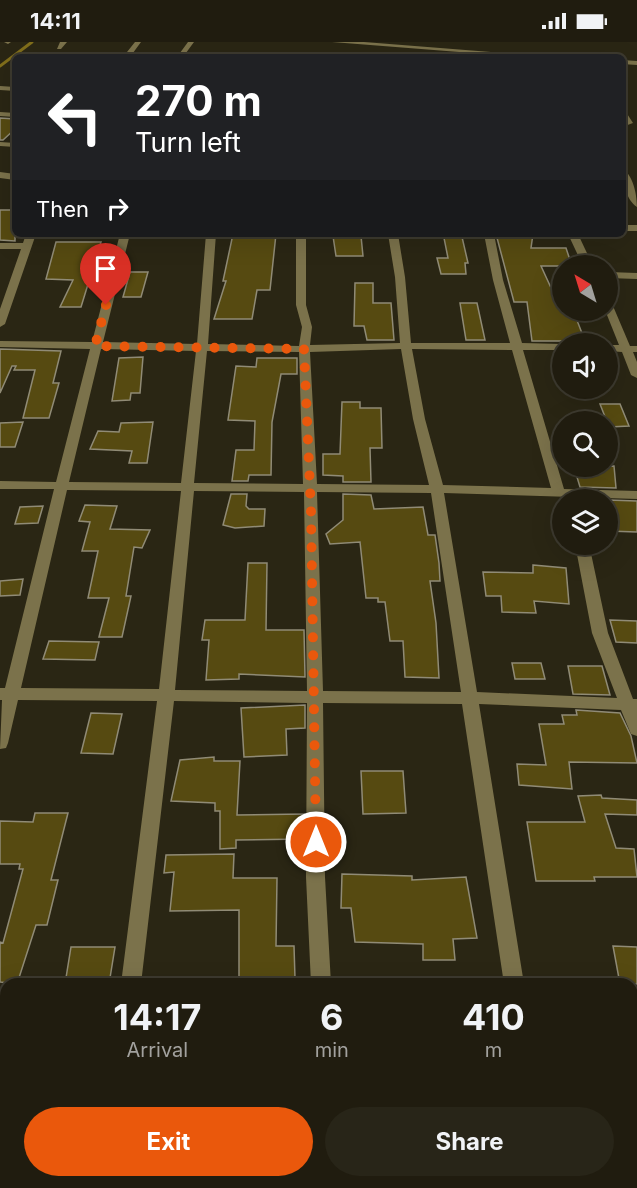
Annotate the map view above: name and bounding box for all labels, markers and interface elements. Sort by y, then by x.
text: 14:11 [30,8,81,34]
text: 270 m [135,75,262,126]
icon: left [36,78,114,156]
text: Turn left [135,126,241,159]
icon: right [101,192,134,225]
text: Then [36,196,89,222]
pin [80,243,131,305]
icon: arrive [89,252,122,285]
north arrow [552,255,618,321]
map controls [552,255,618,555]
button: sound [552,333,618,399]
button: search [552,411,618,477]
button: layers [552,489,618,555]
position arrow [284,810,348,874]
text: 14:17 [113,995,202,1039]
text: 6 [320,995,343,1039]
text: 410 [462,995,525,1039]
text: Arrival [127,1038,188,1062]
text: min [315,1038,349,1062]
text: m [485,1038,502,1062]
button: Exit [24,1107,313,1176]
button: Share [325,1107,614,1176]

